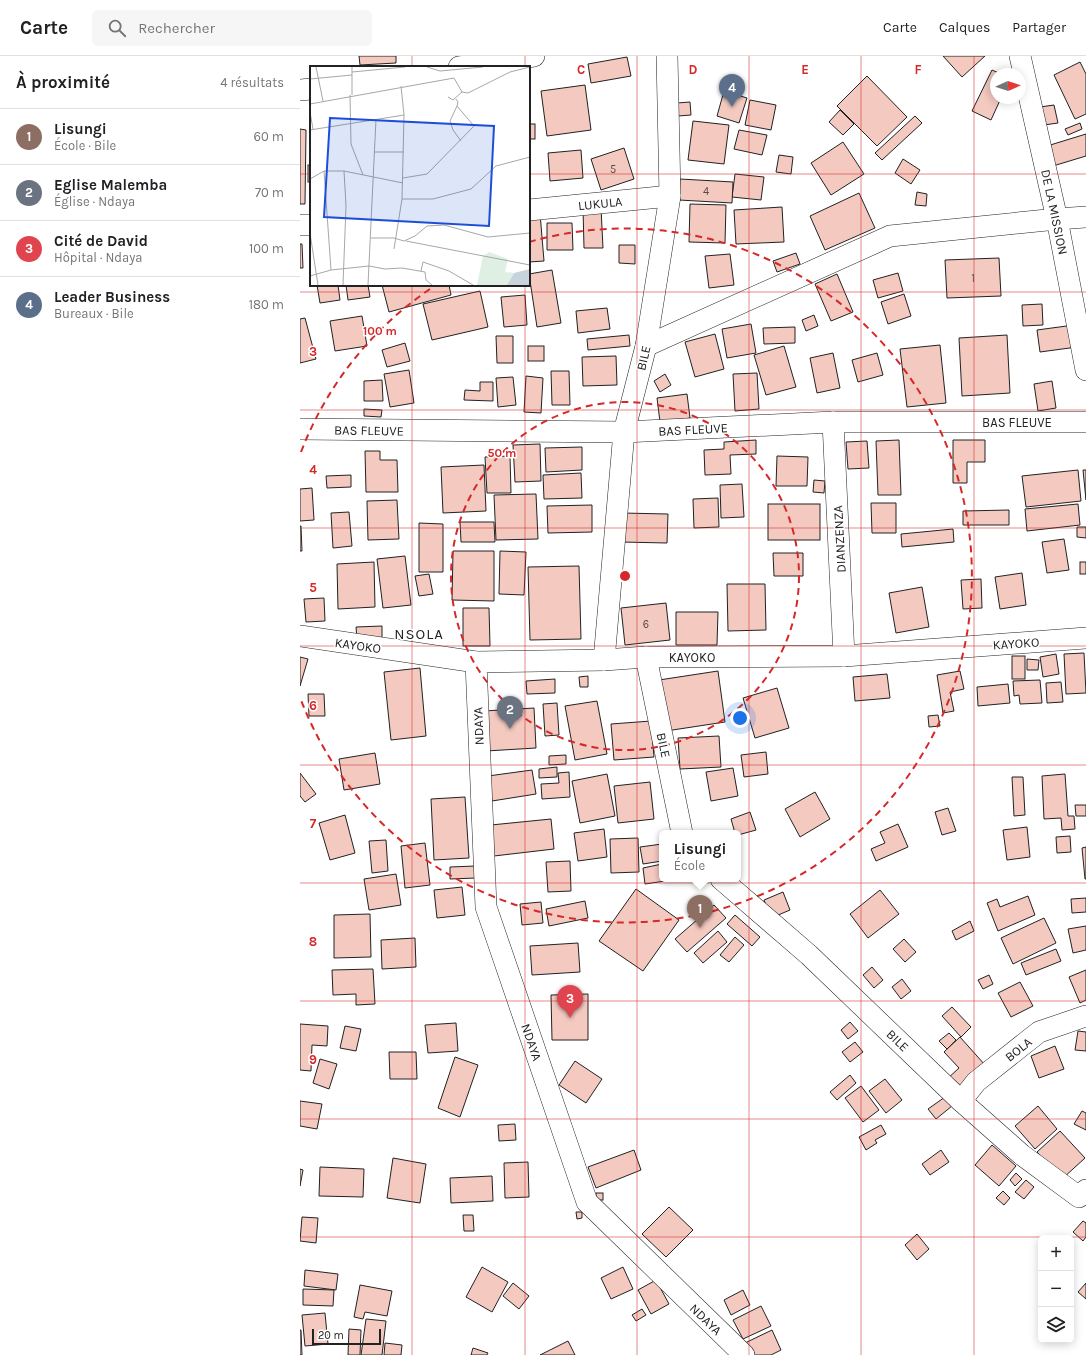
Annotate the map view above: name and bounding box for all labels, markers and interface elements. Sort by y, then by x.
search box [92,10,372,46]
text: Carte [20,17,68,39]
icon: search [106,17,128,39]
text: Rechercher [138,19,215,37]
text: Carte [883,19,917,36]
text: Calques [939,19,990,36]
text: Partager [1012,19,1066,36]
text: C [577,62,585,77]
text: D [689,62,698,77]
text: E [801,62,809,77]
text: F [914,62,922,77]
inset map [310,66,530,286]
north arrow [990,68,1026,104]
text: À proximité [16,72,110,92]
pin: 4 [719,74,745,107]
text: 4 résultats [220,75,284,90]
text: Lisungi [54,120,107,138]
text: 1 [27,129,31,144]
text: 60 m [254,129,284,144]
text: École · Bile [54,138,116,153]
house number: 5 [610,163,616,176]
street label: DE LA MISSION [1038,168,1071,256]
text: Eglise Malemba [54,176,167,194]
text: 2 [25,185,33,200]
text: 70 m [255,185,284,200]
house number: 4 [703,185,709,198]
text: Église · Ndaya [54,194,135,209]
street label: LUKULA [577,194,623,213]
text: Cité de David [54,232,148,250]
text: 3 [25,241,33,256]
text: 100 m [249,241,284,256]
text: Hôpital · Ndaya [54,250,142,265]
house number: 1 [971,272,975,285]
text: Leader Business [54,288,170,306]
text: 4 [25,297,33,312]
text: 180 m [249,297,284,312]
text: Bureaux · Bile [54,306,134,321]
text: 100 m [363,324,397,338]
text: 3 [309,344,317,359]
street label: BILE [633,344,654,372]
street label: BAS FLEUVE [982,415,1052,430]
street label: BAS FLEUVE [658,420,728,439]
street label: BAS FLEUVE [334,422,404,439]
text: 50 m [488,446,517,460]
text: 4 [309,462,317,477]
street label: DIANZENZA [830,504,849,573]
centre of rings [618,569,632,583]
text: 5 [309,580,317,595]
house number: 6 [643,618,649,631]
district label: NSOLA [394,625,444,643]
street label: KAYOKO [992,634,1040,653]
street label: KAYOKO [334,635,382,656]
street label: KAYOKO [669,650,715,665]
pin: 2 [497,696,523,729]
text: 6 [309,698,317,713]
street label: NDAYA [470,706,487,745]
your location [730,708,750,728]
street label: BILE [654,731,673,759]
text: 7 [310,816,317,831]
popup [659,830,741,882]
text: Lisungi [674,840,726,858]
text: École [674,858,705,873]
pin: 1 [687,895,713,928]
text: 8 [309,934,317,949]
pin: 3 [557,985,583,1018]
street label: NDAYA [518,1022,545,1063]
street label: BILE [883,1026,912,1054]
street label: BOLA [1002,1034,1035,1065]
text: 9 [309,1052,317,1067]
map controls [1038,1235,1074,1343]
button: + [1038,1235,1074,1271]
button: − [1038,1271,1074,1307]
street label: NDAYA [687,1301,725,1338]
button: layers [1038,1307,1074,1343]
scale bar [312,1327,381,1346]
text: 20 m [318,1329,344,1342]

